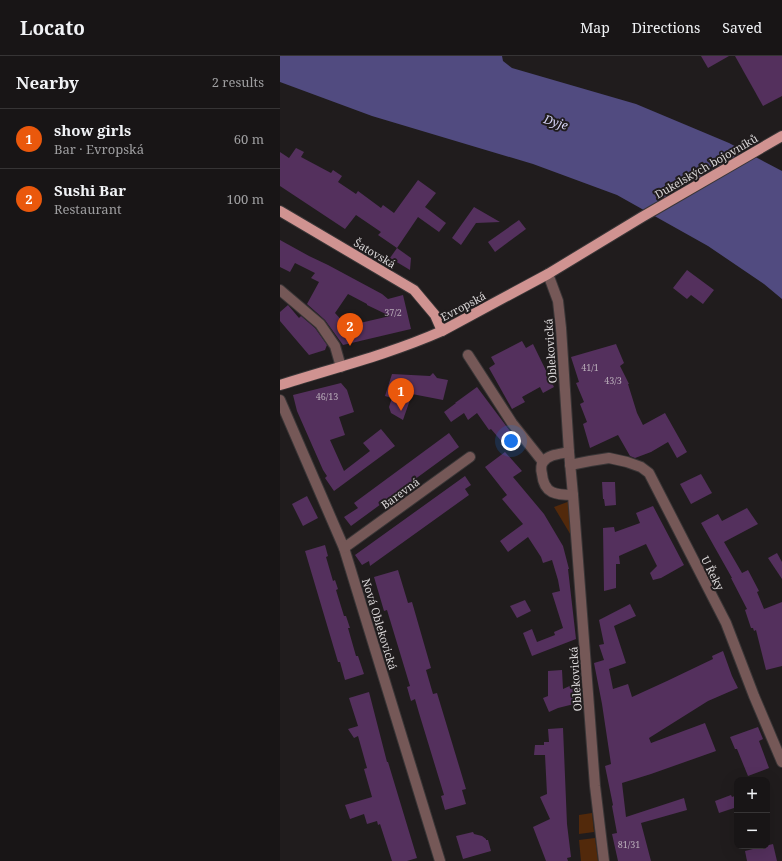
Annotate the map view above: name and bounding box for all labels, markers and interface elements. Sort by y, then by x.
text: Locato [20,15,85,41]
text: Map [580,18,610,37]
text: Directions [632,18,700,37]
text: Saved [722,18,762,37]
text: Nearby [16,71,79,94]
text: 2 results [212,73,264,91]
water label: Dyje [541,110,570,134]
text: show girls [54,120,131,140]
text: 1 [25,130,33,148]
text: 60 m [234,130,264,148]
street label: Dukelských bojovníků [652,130,760,202]
text: Bar · Evropská [54,140,144,158]
text: Sushi Bar [54,180,126,200]
text: 2 [25,190,33,208]
text: 100 m [227,190,264,208]
text: Restaurant [54,200,122,218]
street label: Šatovská [351,235,399,271]
street label: Evropská [438,288,488,324]
house number: 37/2 [384,306,402,319]
pin: 2 [337,313,363,346]
street label: Oblekovická [540,318,560,384]
house number: 41/1 [581,361,599,374]
house number: 43/3 [604,374,622,387]
pin: 1 [388,378,414,411]
house number: 46/13 [316,390,338,403]
your location [501,431,521,451]
street label: Barevná [378,474,422,512]
street label: U Řeky [698,553,728,593]
street label: Nová Oblekovická [359,576,401,672]
street label: Oblekovická [565,646,585,712]
map controls [734,777,770,849]
button: + [734,777,770,813]
button: − [734,813,770,849]
house number: 81/31 [618,838,640,851]

